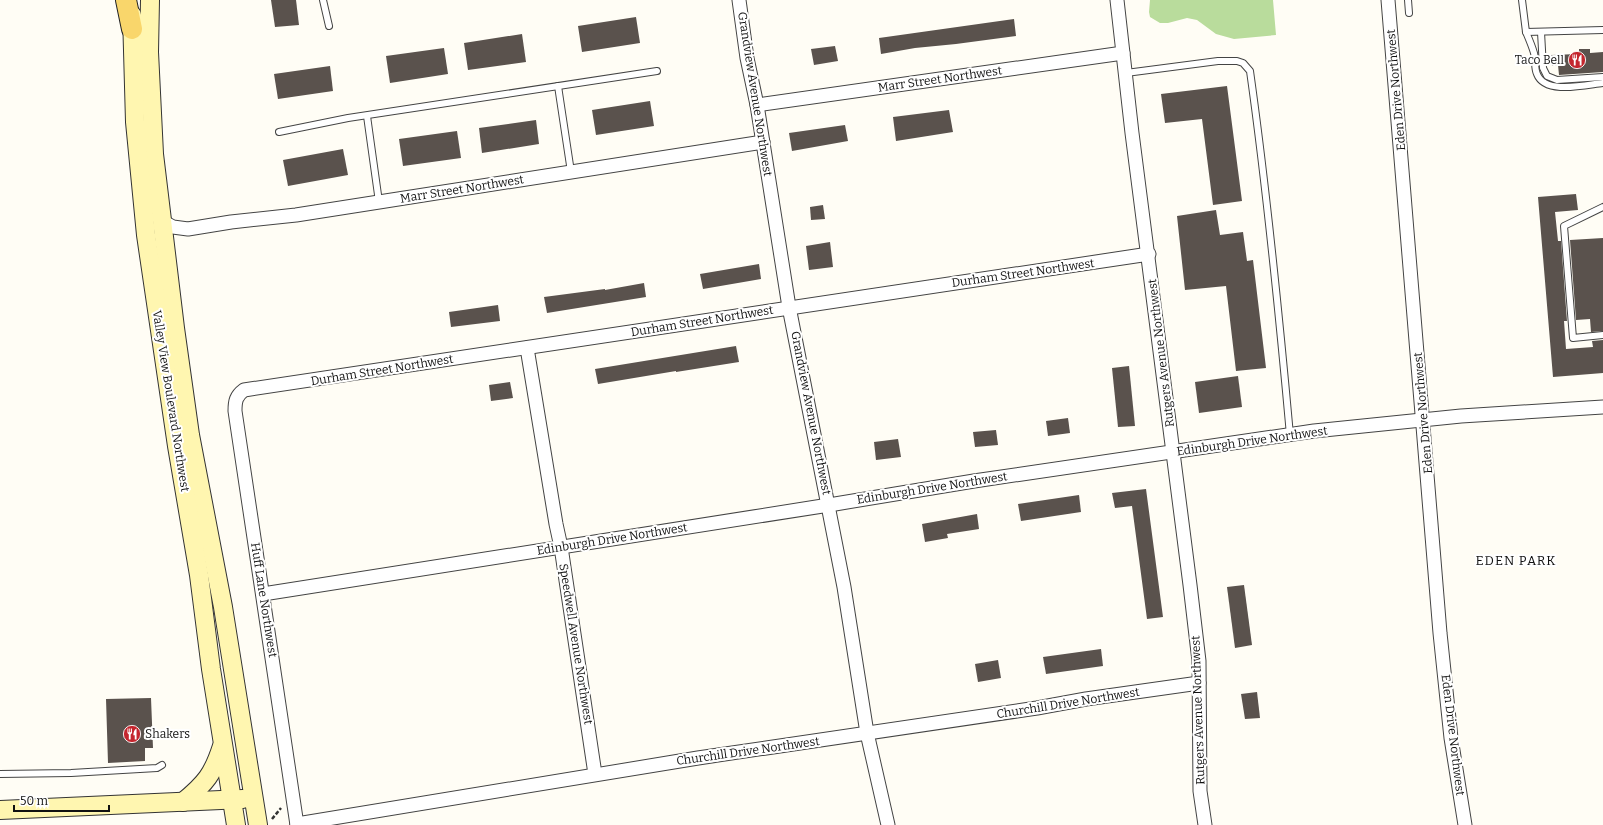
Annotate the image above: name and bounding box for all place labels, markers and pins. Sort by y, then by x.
restaurant icon: Taco Bell [1567,50,1587,70]
place label: Taco Bell [1515,53,1565,67]
restaurant icon: Shakers [122,724,142,744]
place label: Shakers [145,727,190,741]

